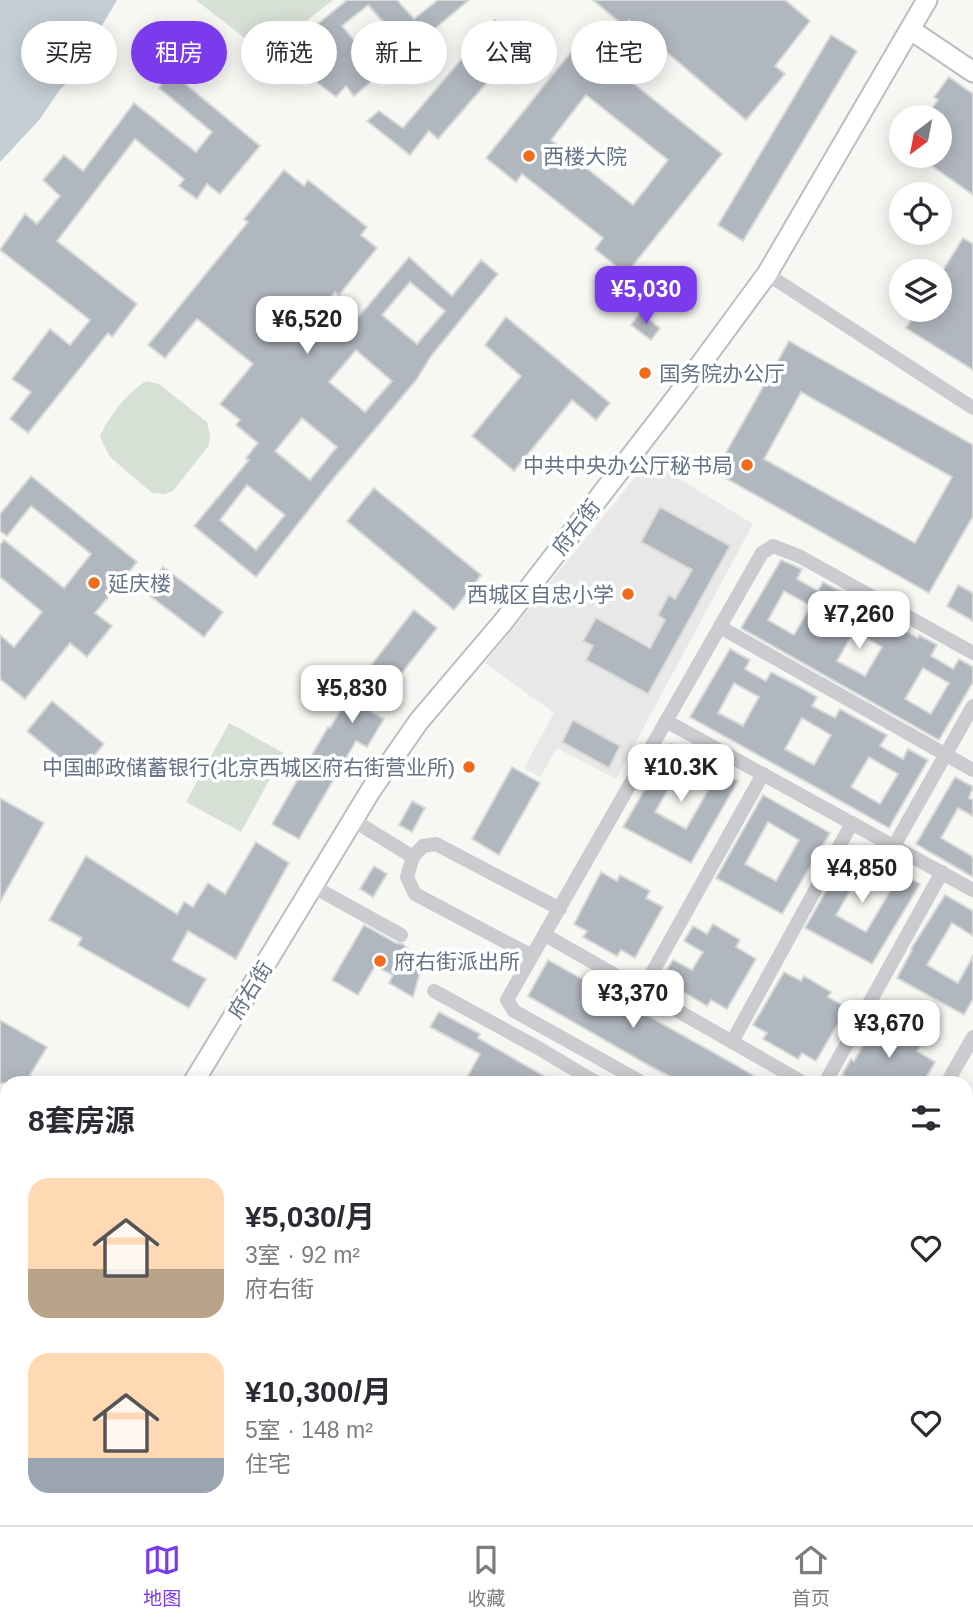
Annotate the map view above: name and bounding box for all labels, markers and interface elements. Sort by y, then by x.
chip: 买房 [21,21,117,84]
chip: 租房 [131,21,227,84]
chip: 筛选 [241,21,337,84]
chip: 新上 [351,21,447,84]
chip: 公寓 [461,21,557,84]
chip: 住宅 [571,21,667,84]
north arrow [889,105,952,168]
map controls [889,105,952,322]
place label: 西楼大院 [543,145,627,168]
marker: 西楼大院 [521,148,537,164]
button: locate [889,182,952,245]
button: layers [889,259,952,322]
pin: ¥5,030 [589,266,703,326]
text: ¥5,030 [611,276,681,302]
pin: ¥6,520 [250,296,364,356]
text: ¥6,520 [272,306,342,332]
place label: 国务院办公厅 [659,362,785,385]
marker: 国务院办公厅 [637,365,653,381]
place label: 中共中央办公厅秘书局 [523,454,733,477]
marker: 中共中央办公厅秘书局 [739,457,755,473]
street label: 府右街 [548,495,604,559]
place label: 延庆楼 [108,572,171,595]
marker: 延庆楼 [86,575,102,591]
place label: 西城区自忠小学 [467,583,614,606]
marker: 西城区自忠小学 [620,586,636,602]
pin: ¥7,260 [802,592,916,651]
text: ¥7,260 [824,601,894,627]
pin: ¥5,830 [295,666,409,725]
text: ¥5,830 [317,675,387,701]
pin: ¥10.3K [624,744,738,804]
text: ¥10.3K [644,754,718,780]
place label: 中国邮政储蓄银行(北京西城区府右街营业所) [42,756,455,779]
marker: 中国邮政储蓄银行(北京西城区府右街营业所) [461,759,477,775]
pin: ¥4,850 [805,846,919,905]
text: ¥4,850 [827,855,897,881]
place label: 府右街派出所 [394,950,520,973]
marker: 府右街派出所 [372,953,388,969]
street label: 府右街 [224,957,276,1023]
pin: ¥3,370 [576,970,690,1030]
text: ¥3,370 [598,980,668,1006]
pin: ¥3,670 [832,1000,946,1060]
text: ¥3,670 [854,1010,924,1036]
icon: filters [907,1099,945,1137]
text: 8套房源 [28,1104,135,1137]
text: ¥5,030/月 [245,1200,375,1233]
icon: home [84,1206,168,1290]
icon: heart [907,1229,945,1267]
text: 3室 · 92 m² [245,1242,360,1268]
text: 府右街 [245,1276,314,1302]
text: ¥10,300/月 [245,1375,392,1408]
icon: home [84,1381,168,1465]
icon: heart [907,1404,945,1442]
text: 5室 · 148 m² [245,1417,373,1443]
text: 住宅 [245,1451,291,1477]
tab: 地图 [143,1541,181,1610]
tab: 收藏 [467,1541,506,1610]
tab: 首页 [792,1541,830,1610]

